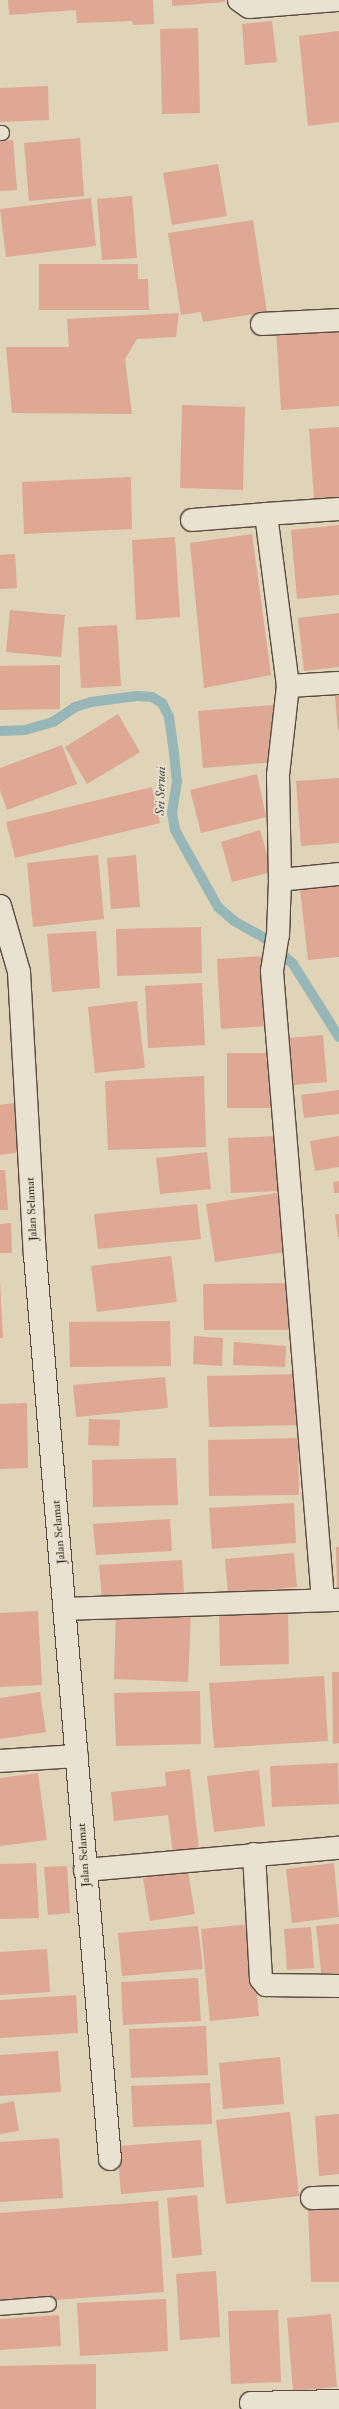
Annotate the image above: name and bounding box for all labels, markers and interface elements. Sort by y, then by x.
water label: Sei Seruai [153,766,169,816]
street label: Jalan Selamat [23,1177,41,1241]
street label: Jalan Selamat [49,1499,69,1565]
street label: Jalan Selamat [75,1823,93,1887]

